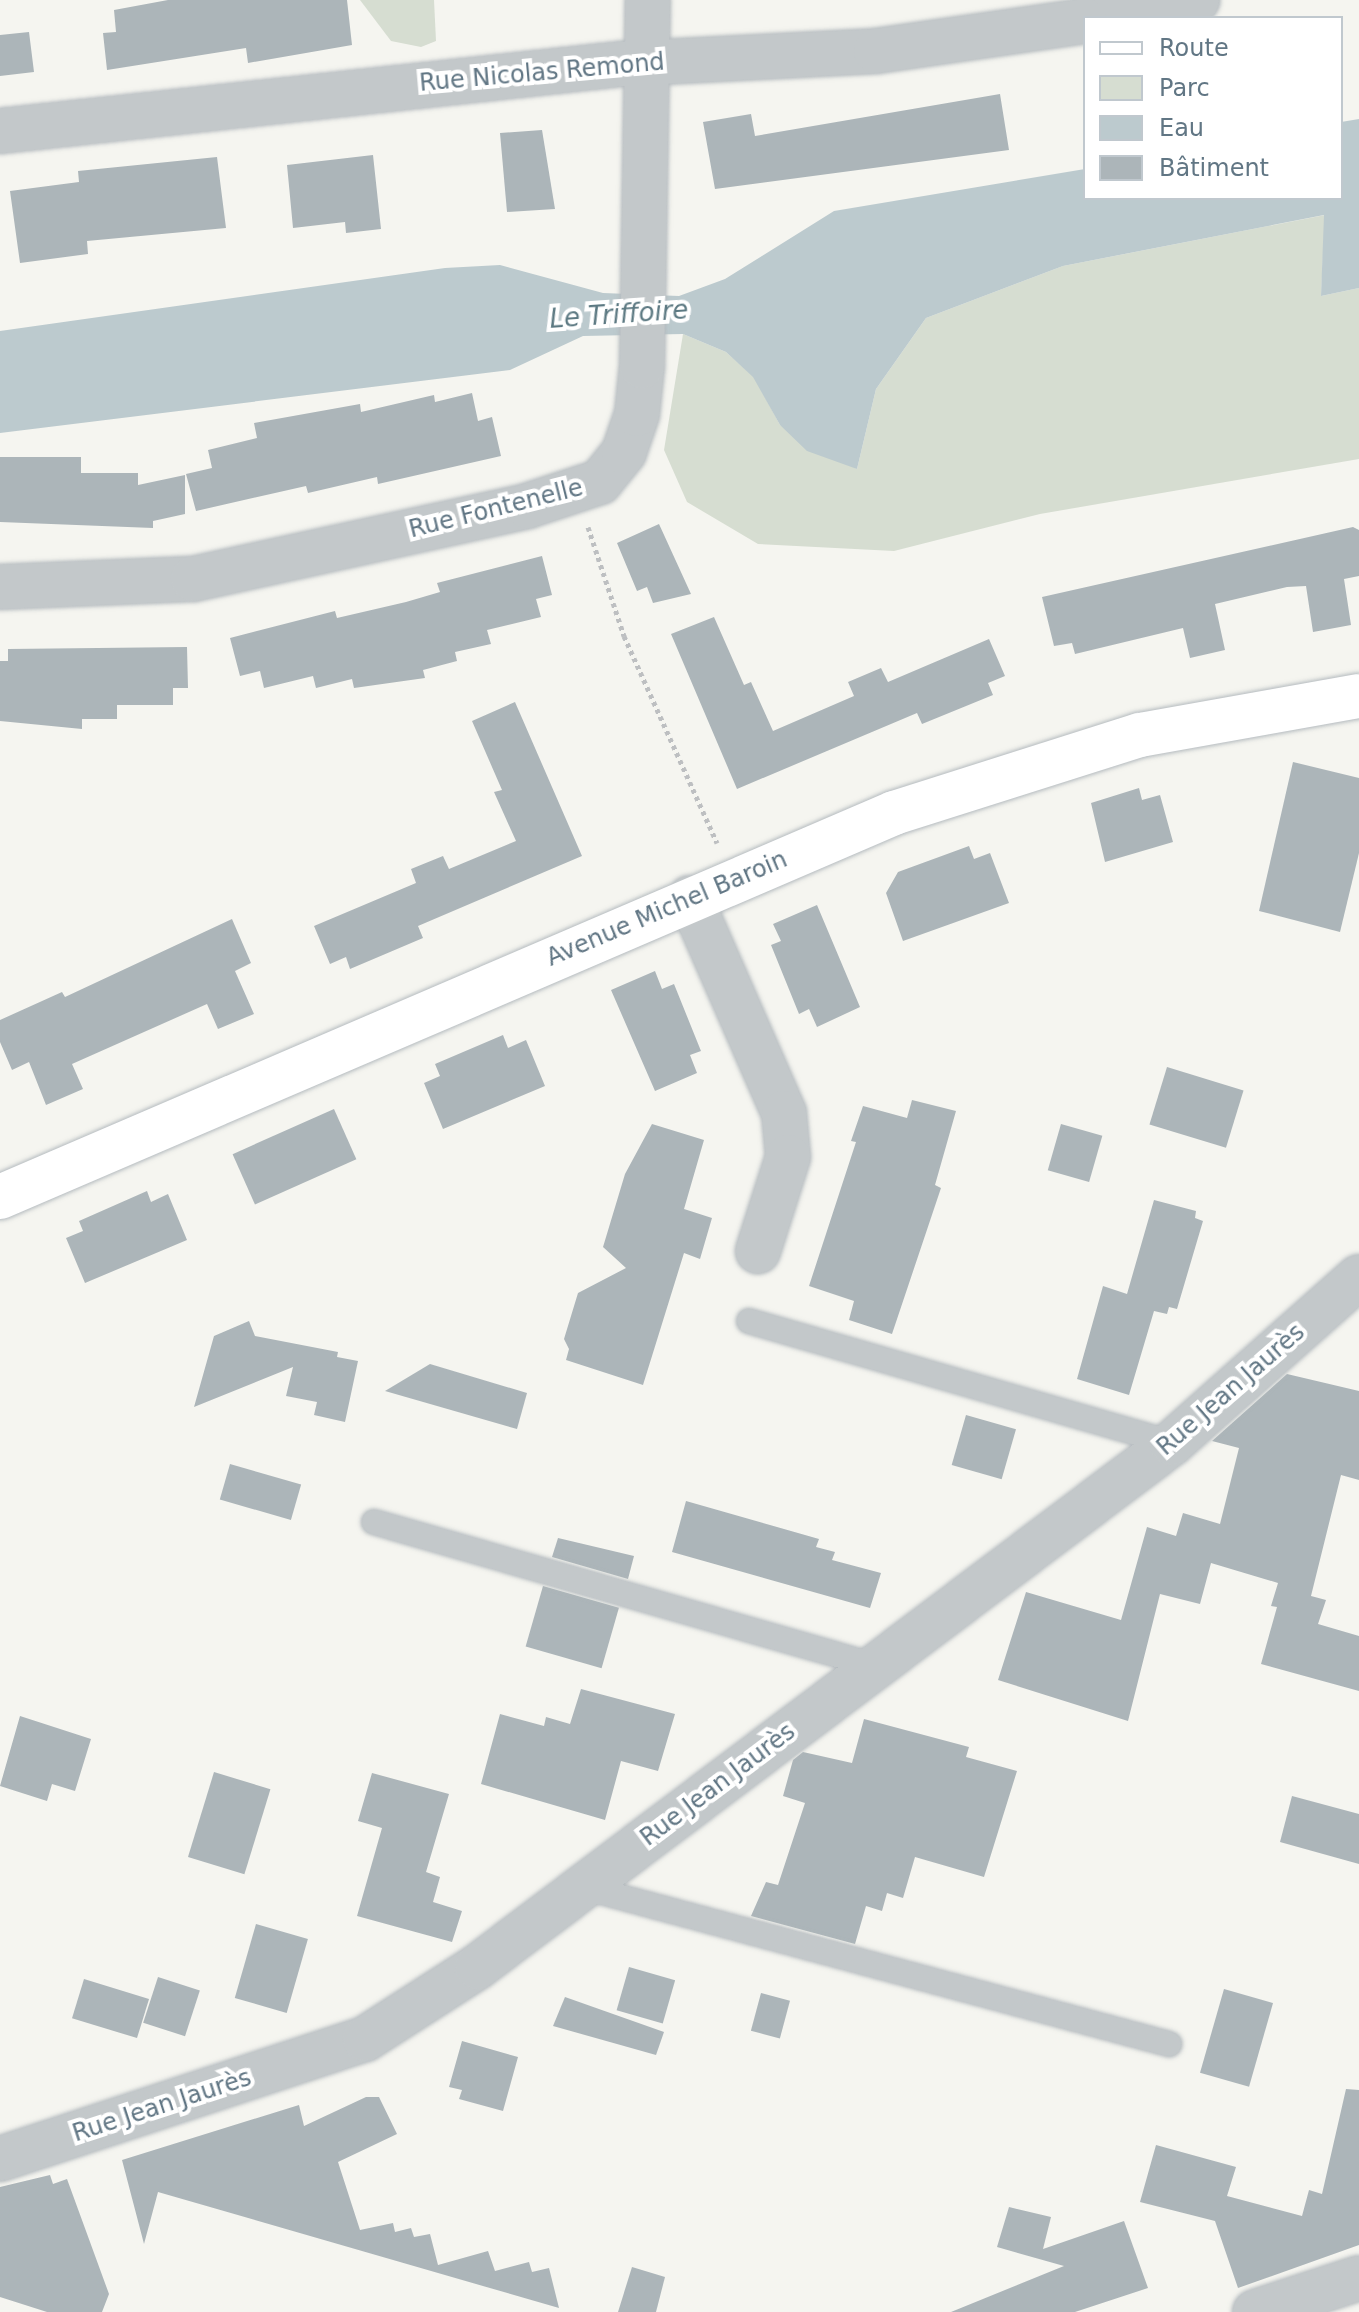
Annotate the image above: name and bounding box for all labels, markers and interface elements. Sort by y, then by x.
legend [1083,16,1343,200]
text: Route [1159,34,1229,62]
street label: Rue Nicolas Remond [418,48,666,98]
text: Parc [1159,74,1210,102]
text: Eau [1159,114,1204,142]
text: Bâtiment [1159,154,1269,182]
water label: Le Triffoire [549,295,689,335]
street label: Rue Fontenelle [406,473,586,545]
street label: Avenue Michel Baroin [542,845,792,973]
street label: Rue Jean Jaurès [1151,1318,1311,1462]
street label: Rue Jean Jaurès [635,1717,801,1853]
street label: Rue Jean Jaurès [69,2064,255,2148]

